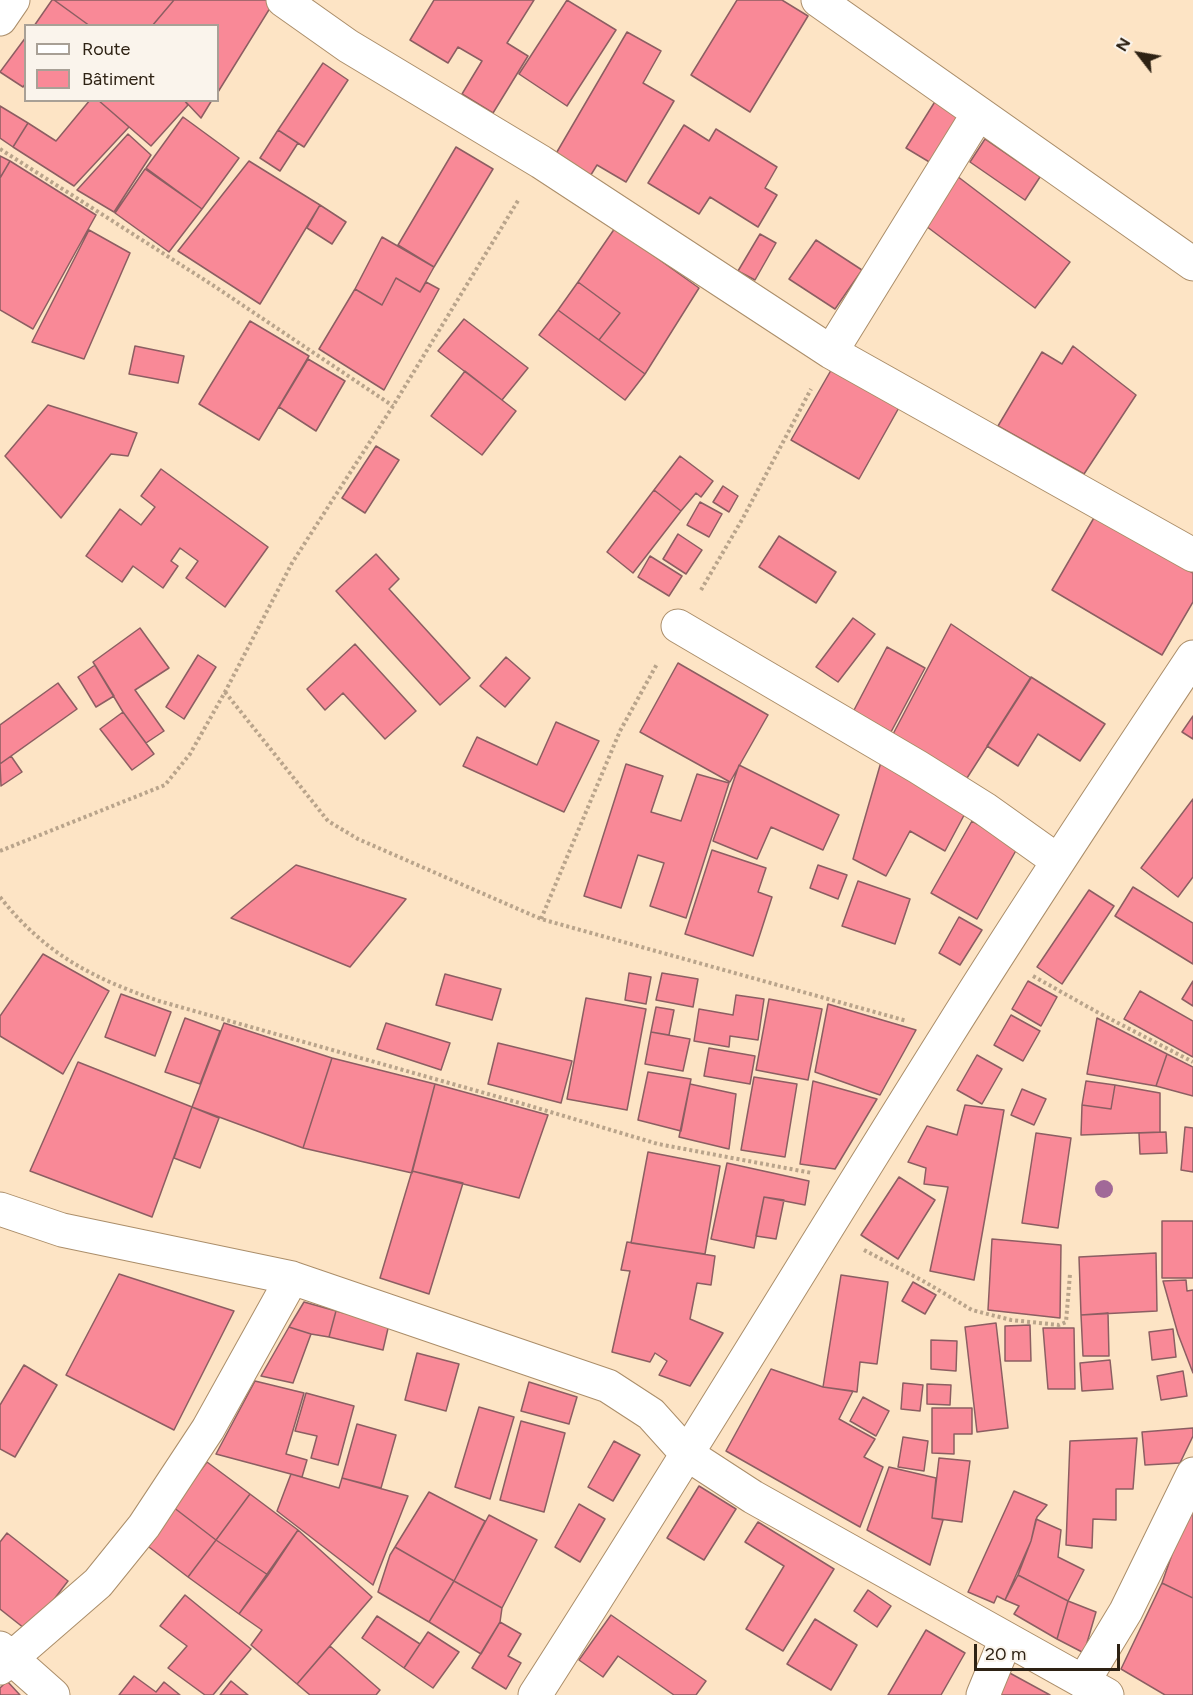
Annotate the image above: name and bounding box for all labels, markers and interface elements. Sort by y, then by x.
legend [24,24,219,102]
north arrow [1109,24,1169,84]
text: N [1112,34,1134,55]
text: Route [82,38,130,60]
text: Bâtiment [82,68,155,90]
scale bar [977,1632,1122,1670]
text: 20 m [985,1643,1026,1665]

